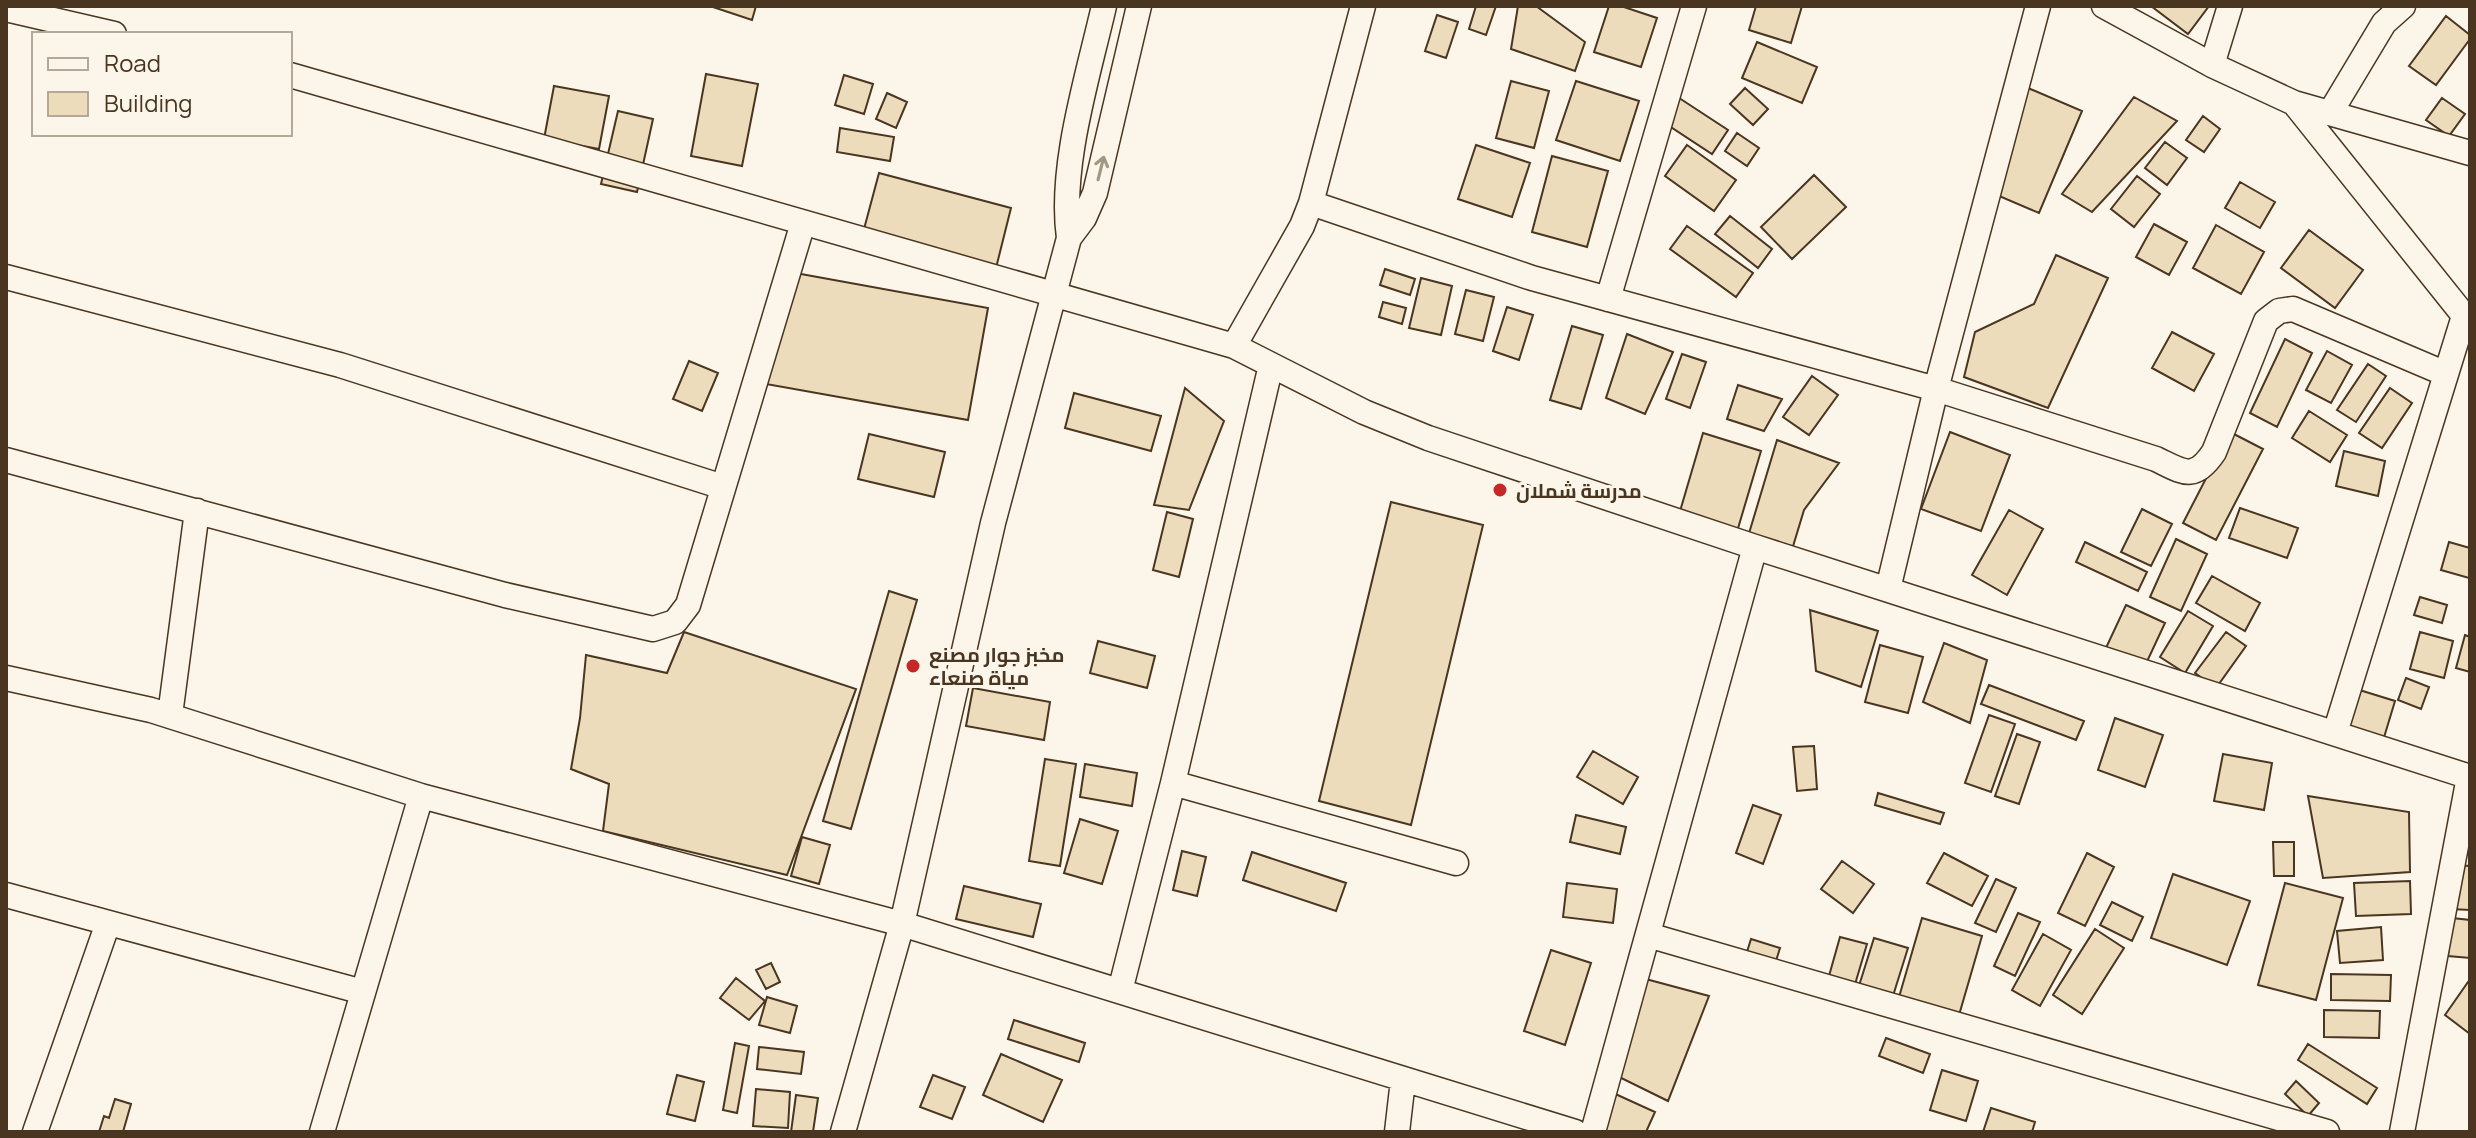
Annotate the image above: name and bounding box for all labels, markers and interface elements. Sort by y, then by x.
legend [32,32,292,136]
text: Road [104,46,161,79]
text: Building [104,86,192,119]
one-way arrow [1095,155,1110,181]
place label: مدرسة شملان [1516,477,1642,504]
marker: مدرسة شملان [1491,481,1509,499]
place label: مخبز جوار مصنع مياة صنعاء [929,641,1064,691]
marker: مخبز جوار مصنع مياة صنعاء [904,657,922,675]

